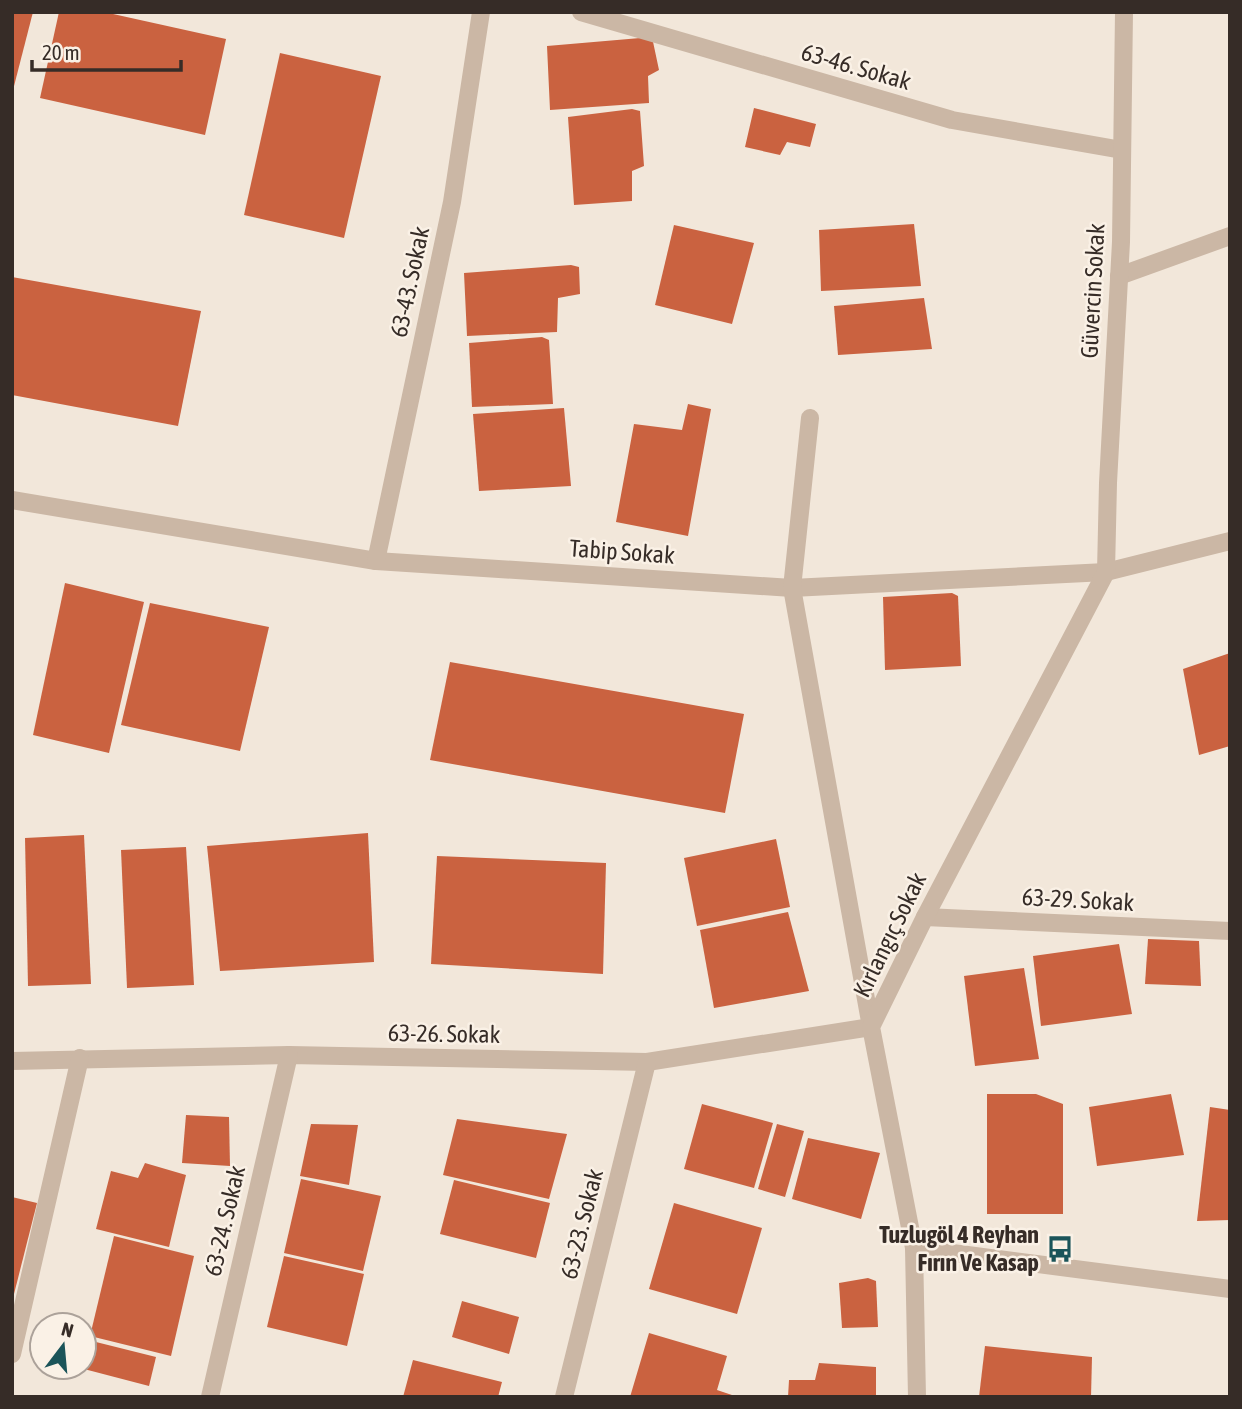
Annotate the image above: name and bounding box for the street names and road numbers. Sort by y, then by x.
street label: 63-46. Sokak [798,38,914,95]
street label: Güvercin Sokak [1075,222,1110,359]
street label: 63-43. Sokak [385,224,434,340]
street label: Tabip Sokak [569,534,676,569]
street label: Kırlangıç Sokak [848,868,932,1001]
street label: 63-29. Sokak [1021,883,1135,916]
street label: 63-26. Sokak [388,1019,501,1048]
street label: 63-24. Sokak [199,1163,250,1279]
street label: 63-23. Sokak [555,1166,608,1282]

